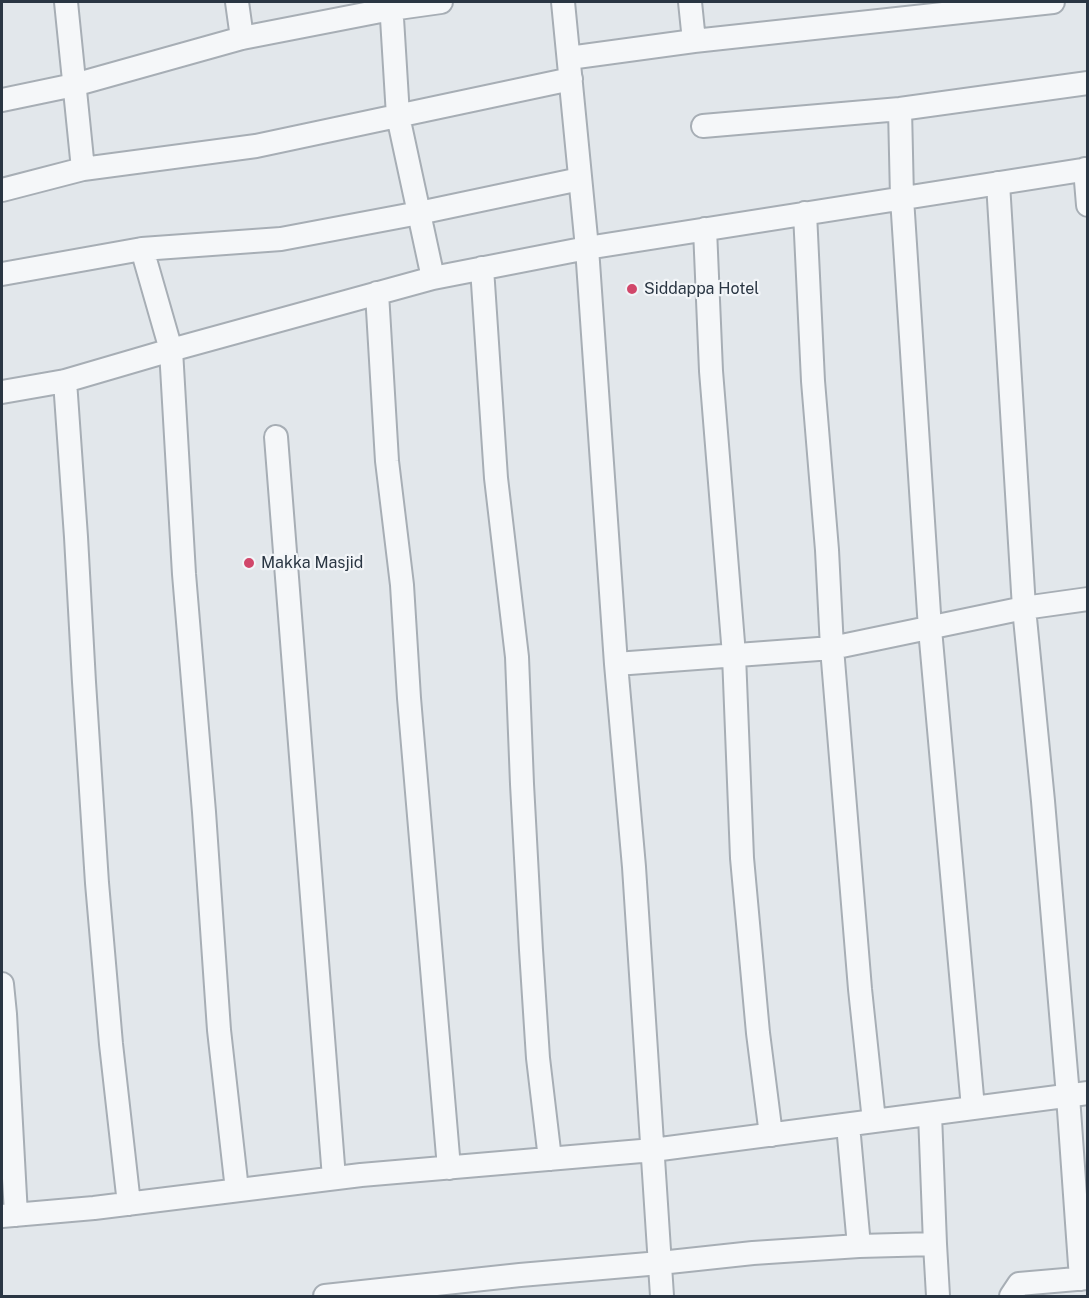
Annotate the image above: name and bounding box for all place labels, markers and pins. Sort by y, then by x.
place label: Siddappa Hotel [644,279,759,299]
marker: Siddappa Hotel [625,282,639,296]
place label: Makka Masjid [261,553,363,573]
marker: Makka Masjid [242,556,256,570]

